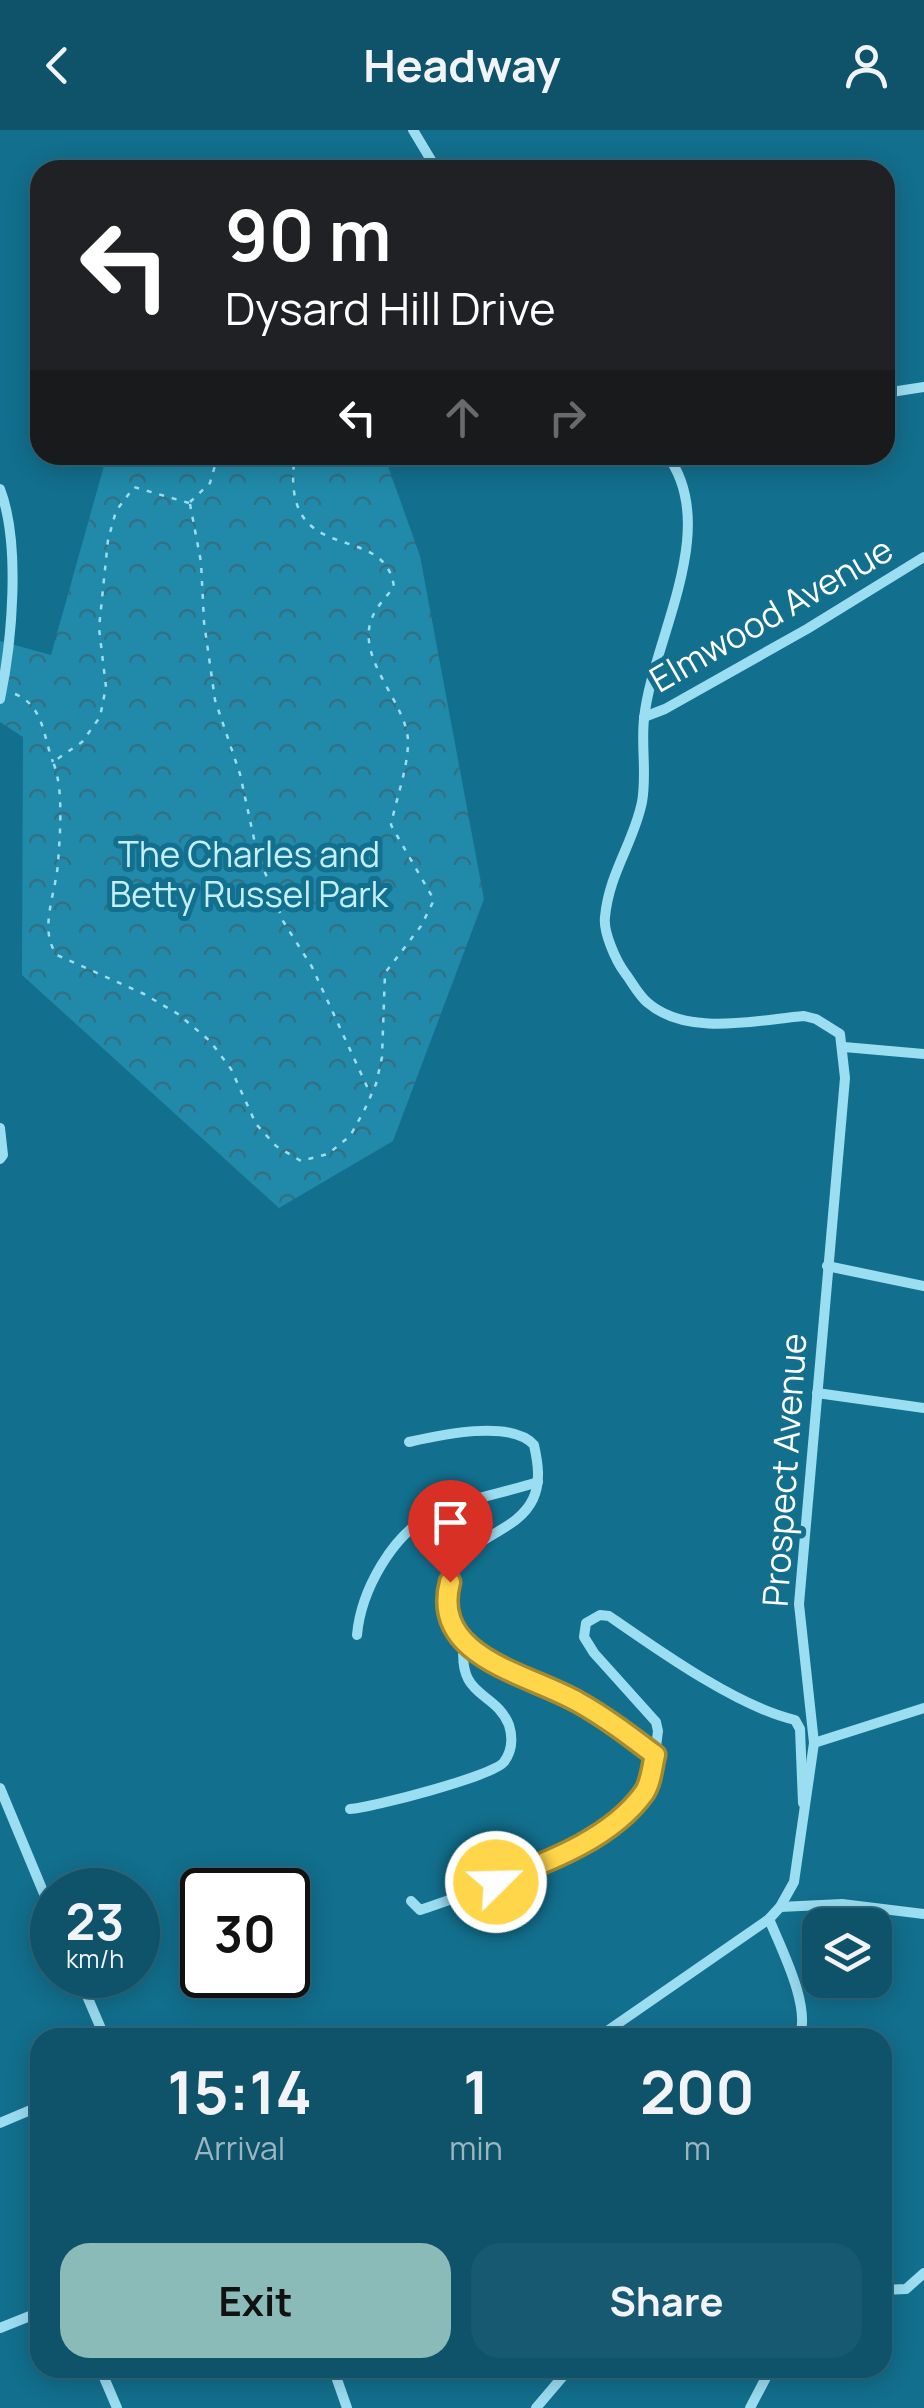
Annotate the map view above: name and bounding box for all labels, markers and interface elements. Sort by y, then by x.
text: Headway [363,34,561,96]
icon: back [30,38,85,93]
icon: person [839,38,894,93]
text: 90 m [225,186,392,282]
icon: left [60,200,190,330]
text: Dysard Hill Drive [225,277,556,339]
icon: left [330,390,385,445]
icon: ahead [435,390,490,445]
icon: right [540,390,595,445]
street label: Elmwood Avenue [641,525,901,703]
park label: The Charles and Betty Russel Park [110,830,390,918]
street label: Prospect Avenue [751,1332,817,1608]
pin [408,1480,493,1583]
icon: arrive [423,1495,478,1550]
position arrow [444,1830,548,1934]
speed limit sign: 30 [180,1868,310,1998]
text: 23 [66,1887,124,1955]
map controls [802,1908,892,1998]
button: layers [802,1908,892,1998]
text: km/h [66,1941,124,1976]
text: 15:14 [167,2050,312,2132]
text: 1 [463,2050,489,2132]
text: 200 [640,2050,755,2132]
text: Arrival [194,2126,285,2170]
text: min [449,2126,503,2170]
text: m [684,2126,711,2170]
button: Exit [60,2243,451,2358]
button: Share [471,2243,862,2358]

